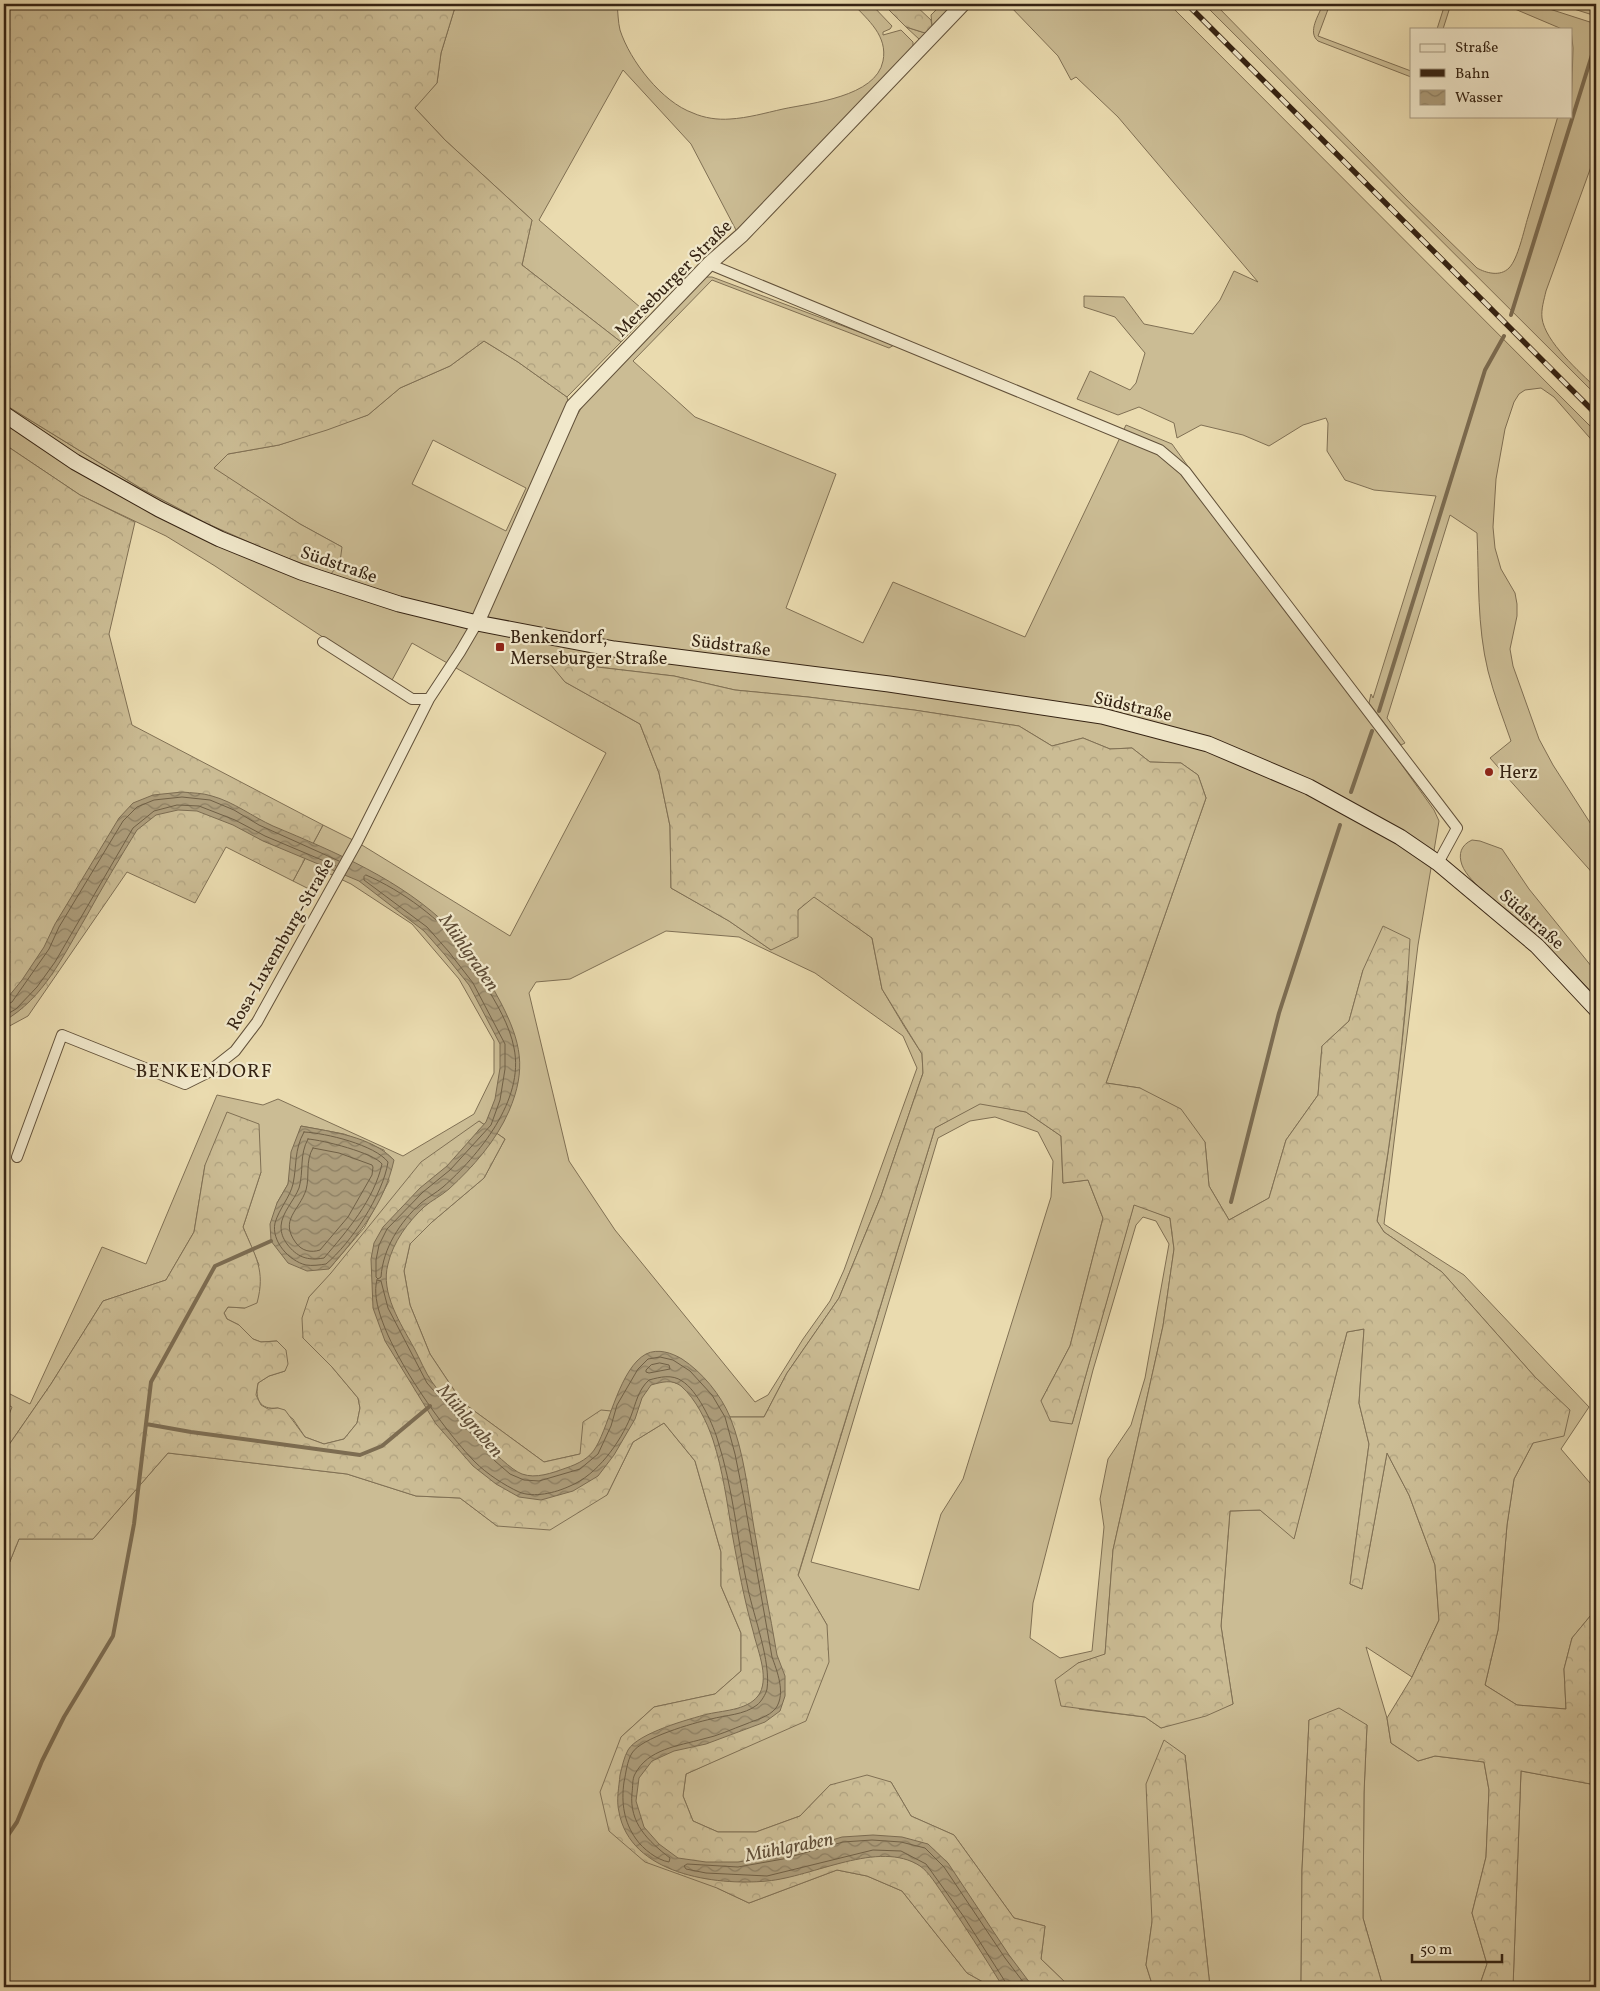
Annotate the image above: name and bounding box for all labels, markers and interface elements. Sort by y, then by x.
legend [1410,28,1572,118]
text: Straße [1455,38,1498,59]
text: Bahn [1455,64,1490,85]
text: Wasser [1455,88,1503,109]
street label: Merseburger Straße [610,215,738,343]
street label: Südstraße [297,541,380,590]
place label: Benkendorf, Merseburger Straße [510,626,667,672]
street label: Südstraße [690,629,772,664]
marker: Benkendorf, Merseburger Straße [494,641,506,653]
street label: Südstraße [1091,686,1174,729]
place label: Herz [1499,761,1538,786]
marker: Herz [1483,766,1495,778]
street label: Rosa-Luxemburg-Straße [222,854,341,1036]
street label: Südstraße [1493,884,1569,956]
water label: Mühlgraben [431,908,505,997]
district label: BENKENDORF [135,1059,273,1085]
water label: Mühlgraben [430,1378,509,1464]
water label: Mühlgraben [742,1827,836,1869]
scale bar [1412,1931,1502,1963]
text: 50 m [1420,1940,1452,1961]

